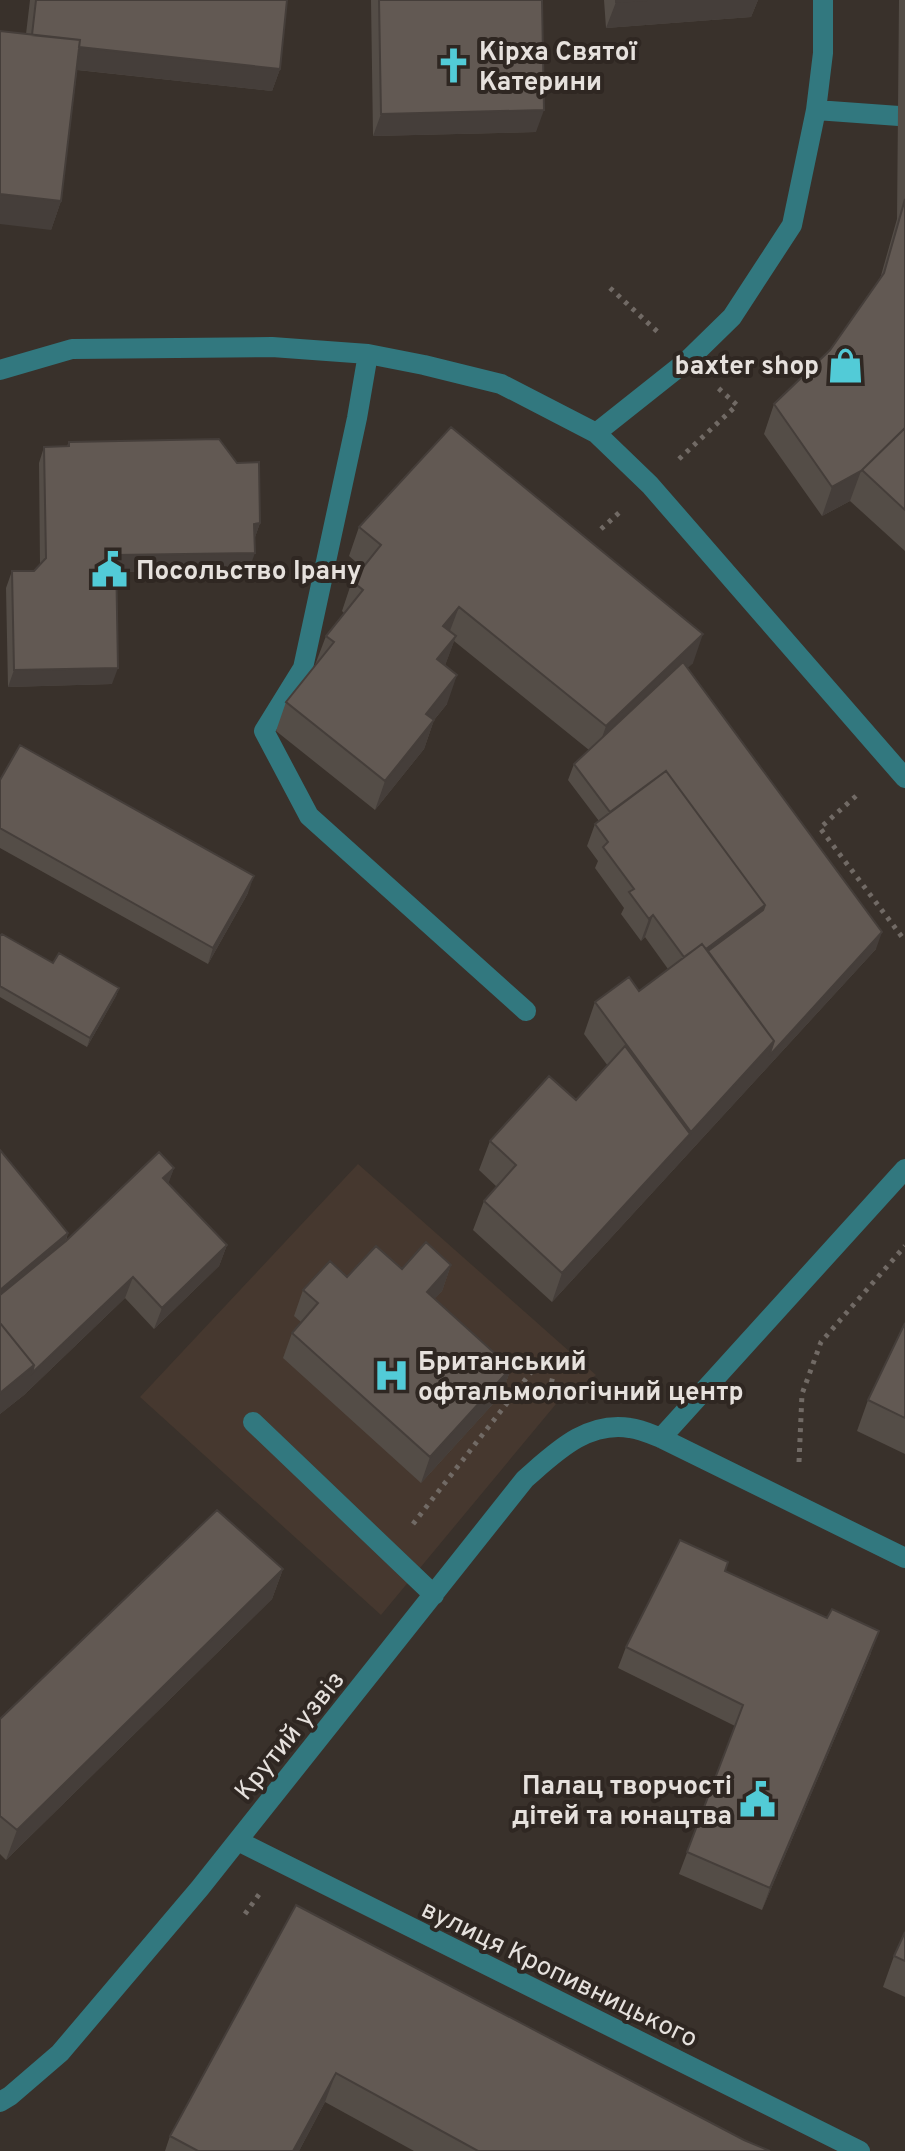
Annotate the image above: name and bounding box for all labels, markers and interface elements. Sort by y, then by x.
place label: Кірха Святої Катерини [479,37,637,100]
church icon: Кірха Святої Катерини [434,47,472,85]
shop icon: baxter shop [826,346,864,384]
place label: baxter shop [675,351,819,384]
public building icon: Посольство Ірану [91,551,129,589]
place label: Посольство Ірану [136,556,362,589]
place label: Британський офтальмологічний центр [418,1347,744,1410]
hospital icon: Британський офтальмологічний центр [373,1357,411,1395]
street label: Крутий узвіз [229,1665,353,1808]
place label: Палац творчості дітей та юнацтва [512,1771,732,1834]
public building icon: Палац творчості дітей та юнацтва [739,1781,777,1819]
street label: вулиця Кропивницького [415,1894,702,2057]

